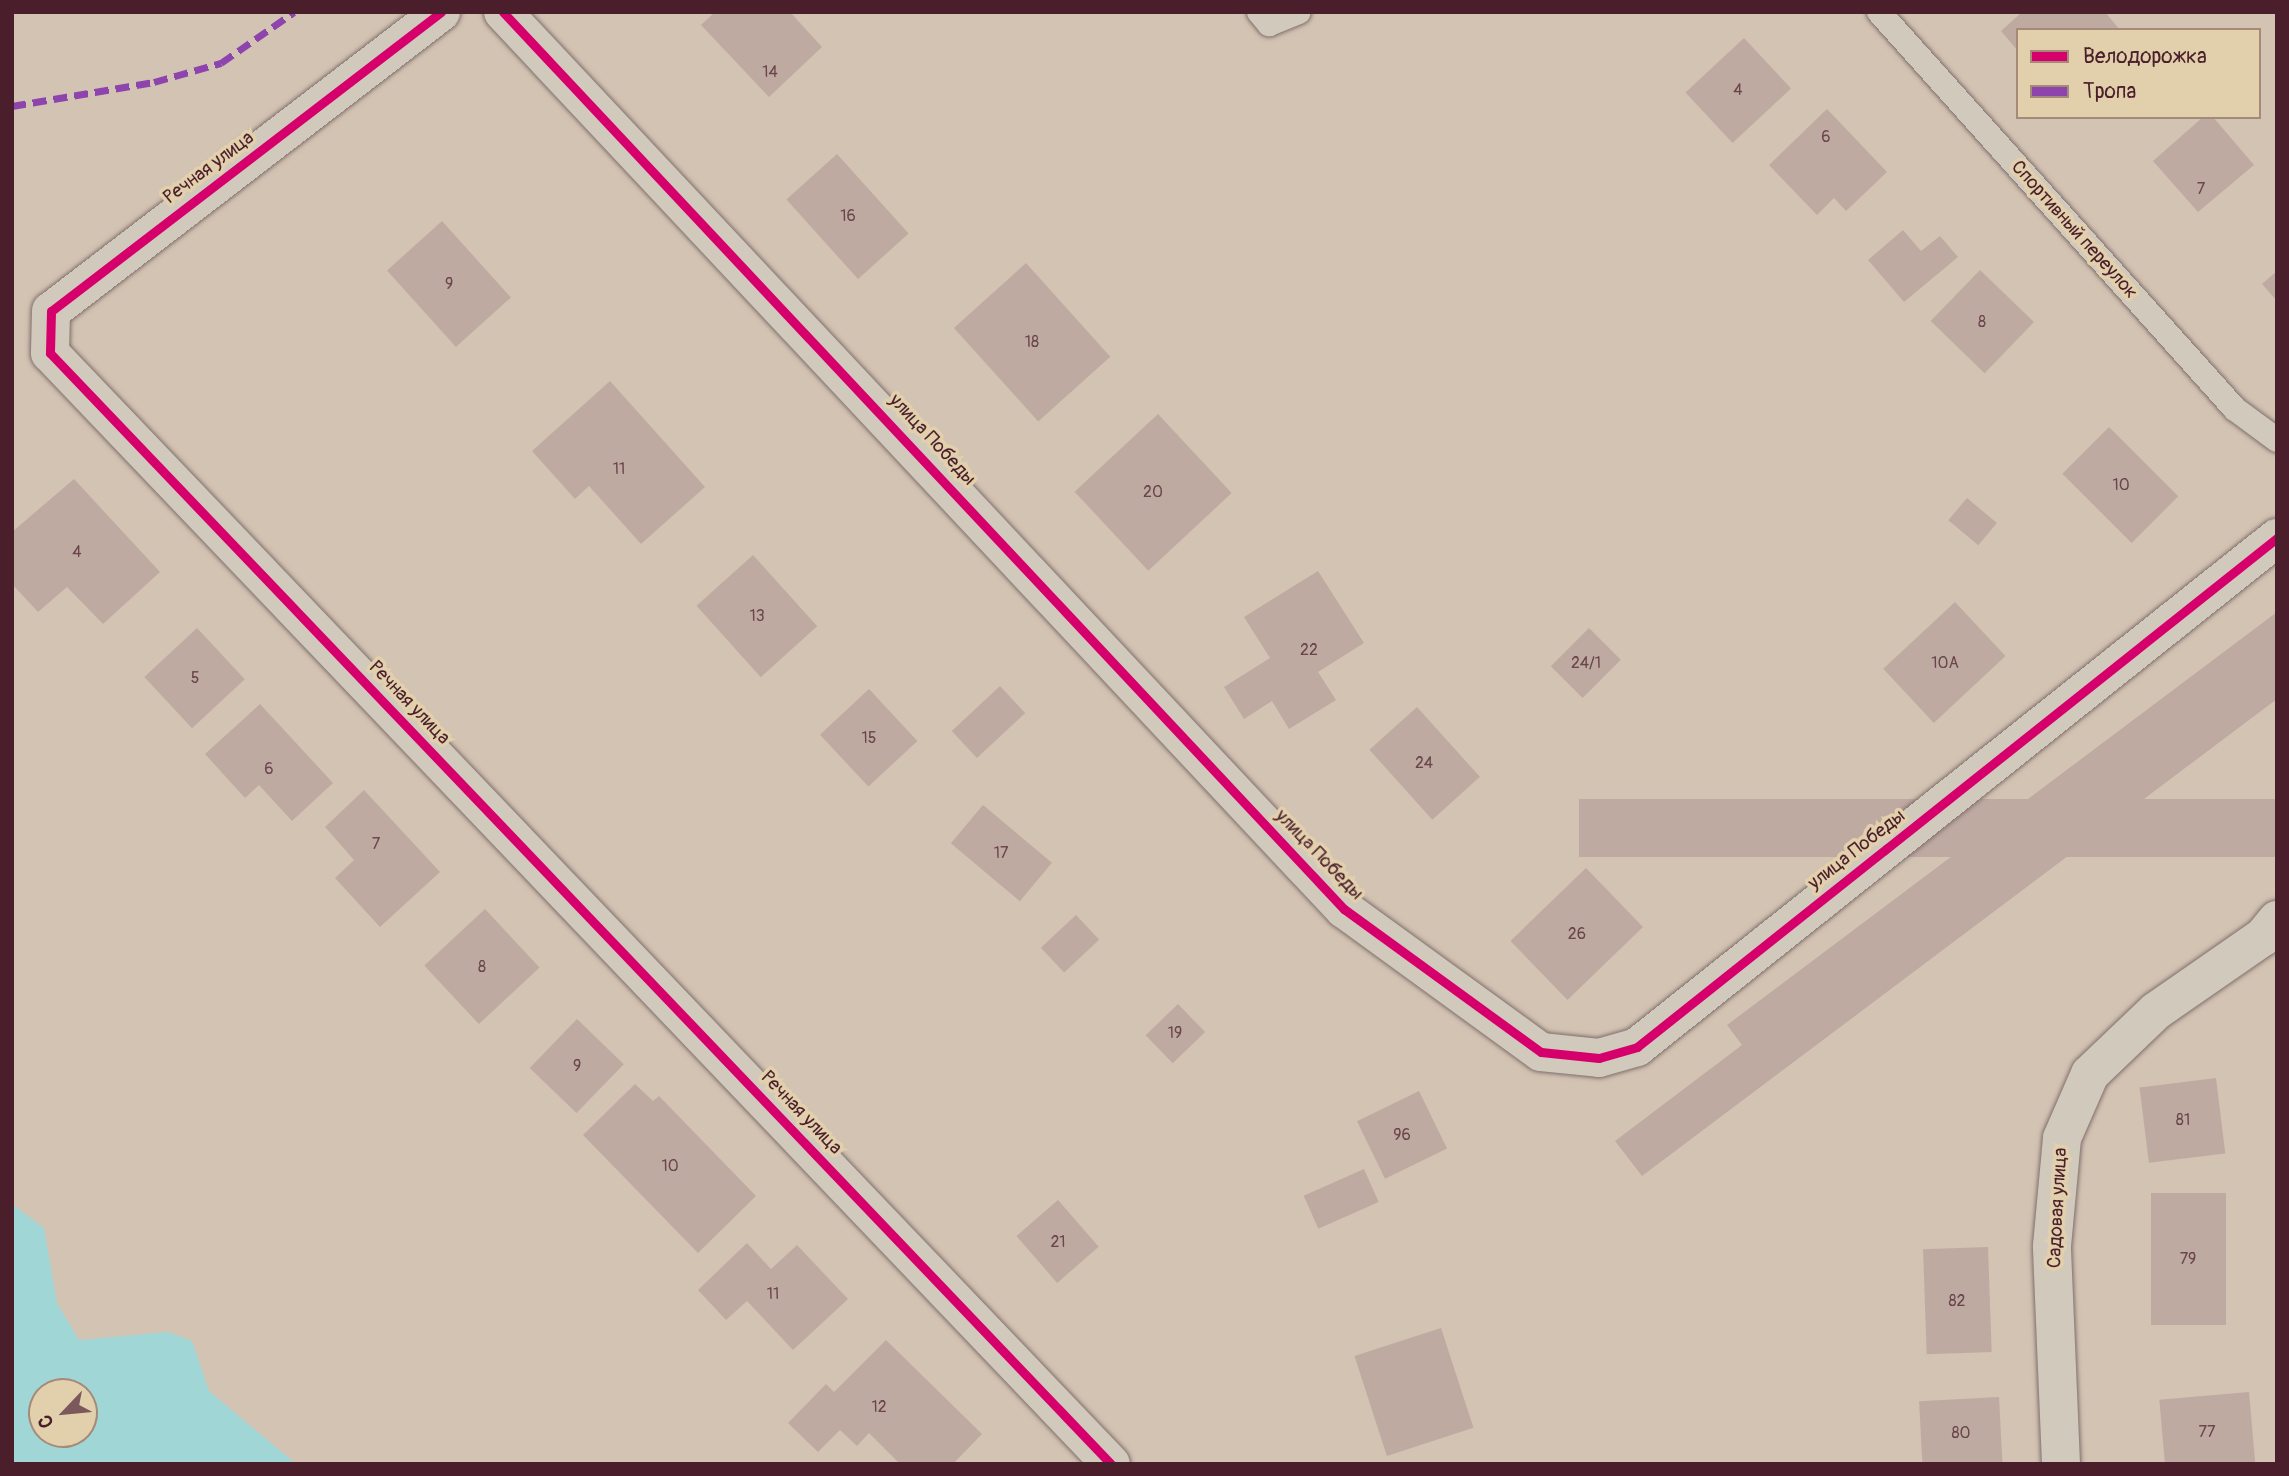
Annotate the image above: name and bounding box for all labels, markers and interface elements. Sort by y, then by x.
legend [2016,28,2261,119]
text: Велодорожка [2083,43,2207,70]
house number: 14 [762,62,778,82]
text: Тропа [2083,78,2136,105]
house number: 4 [1733,80,1743,100]
street label: Речная улица [159,127,259,209]
house number: 6 [1821,127,1831,147]
street label: Спортивный переулок [2006,156,2142,304]
house number: 7 [2197,179,2205,199]
house number: 16 [840,206,856,226]
house number: 9 [445,274,453,294]
house number: 8 [1978,312,1986,332]
house number: 18 [1025,332,1039,352]
street label: улица Победы [884,389,980,491]
house number: 11 [613,459,625,479]
house number: 10 [2112,475,2130,495]
house number: 20 [1143,482,1163,502]
house number: 4 [72,542,82,562]
house number: 13 [749,606,765,626]
house number: 22 [1300,640,1318,660]
house number: 24/1 [1571,653,1601,673]
house number: 10А [1931,653,1959,673]
street label: Речная улица [364,657,454,749]
house number: 5 [191,668,199,688]
house number: 15 [862,728,876,748]
house number: 24 [1415,753,1433,773]
house number: 6 [264,759,274,779]
street label: улица Победы [1270,805,1368,905]
street label: улица Победы [1804,805,1910,895]
house number: 7 [372,834,380,854]
house number: 17 [994,843,1008,863]
house number: 26 [1568,924,1586,944]
house number: 8 [478,957,486,977]
house number: 19 [1168,1023,1182,1043]
house number: 9 [573,1056,581,1076]
street label: Речная улица [756,1067,846,1159]
house number: 81 [2176,1110,2190,1130]
house number: 96 [1393,1125,1411,1145]
street label: Садовая улица [2043,1147,2073,1269]
house number: 10 [661,1156,679,1176]
house number: 21 [1050,1232,1066,1252]
house number: 79 [2180,1249,2196,1269]
house number: 11 [767,1284,779,1304]
house number: 82 [1948,1291,1966,1311]
north arrow [28,1378,98,1448]
house number: 12 [871,1397,887,1417]
text: С [33,1411,59,1432]
house number: 77 [2199,1422,2215,1442]
house number: 80 [1952,1423,1970,1443]

